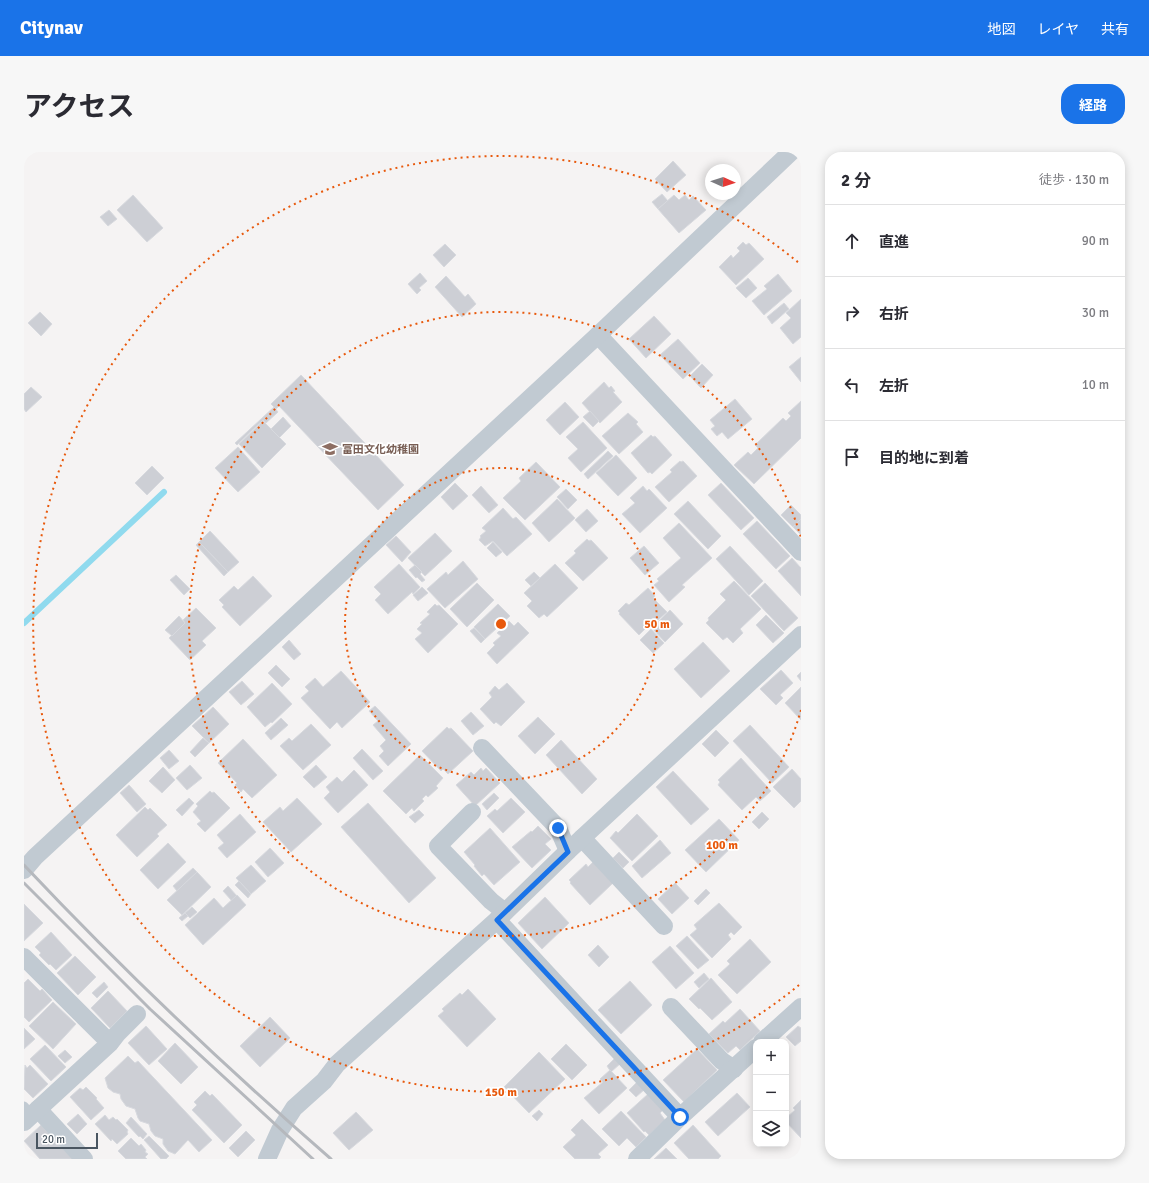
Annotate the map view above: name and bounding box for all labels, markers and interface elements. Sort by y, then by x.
text: Citynav [20,16,83,40]
text: 地図 [987,21,1015,38]
text: レイヤ [1037,21,1079,38]
text: 共有 [1101,21,1129,38]
button: 経路 [1061,84,1125,124]
text: アクセス [24,90,135,124]
north arrow [705,164,741,200]
text: 2 分 [841,170,871,191]
text: 徒歩 · 130 m [1039,172,1109,188]
icon: ahead [841,230,863,252]
text: 直進 [879,233,909,251]
text: 90 m [1082,233,1109,249]
icon: right [841,302,863,324]
text: 右折 [879,305,909,323]
text: 30 m [1082,305,1109,321]
icon: left [841,374,863,396]
text: 左折 [879,377,909,395]
text: 10 m [1082,377,1109,393]
school or university icon: 富田文化幼稚園 [321,440,339,458]
place label: 富田文化幼稚園 [342,443,419,456]
icon: arrive [841,446,863,468]
text: 目的地に到着 [879,449,969,467]
centre of rings [494,617,508,631]
text: 50 m [644,617,670,632]
route end [549,819,567,837]
text: 100 m [706,838,738,853]
map controls [753,1039,789,1147]
button: + [753,1039,789,1075]
button: − [753,1075,789,1111]
text: 150 m [485,1085,517,1100]
route start [671,1108,689,1126]
button: layers [753,1111,789,1147]
scale bar [36,1131,98,1150]
text: 20 m [42,1133,65,1146]

